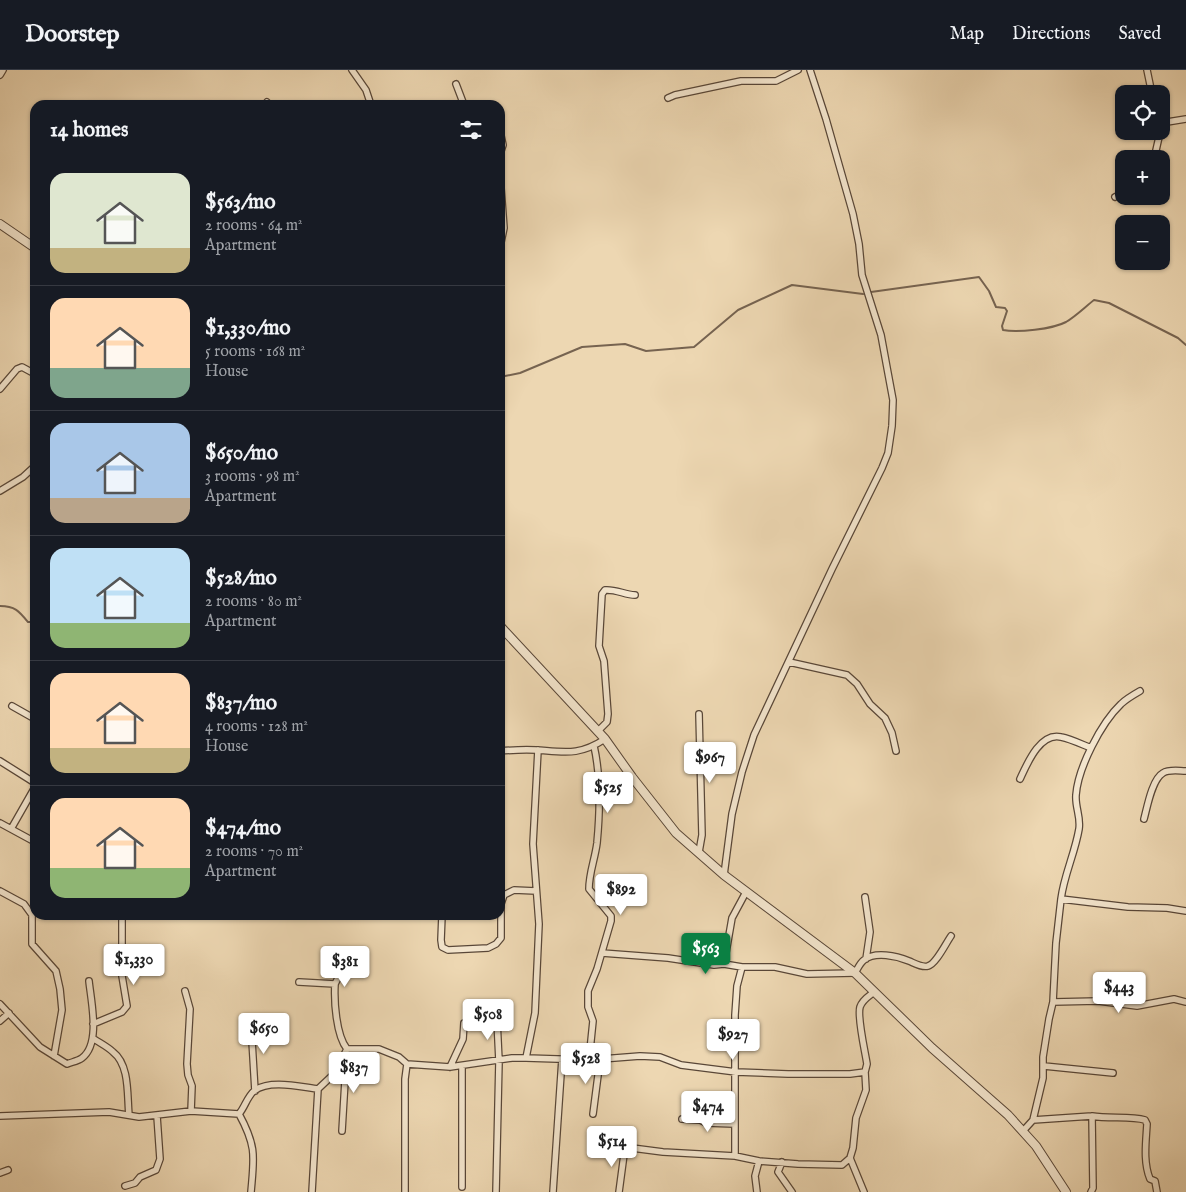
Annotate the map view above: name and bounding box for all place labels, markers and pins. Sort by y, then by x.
pin: $967 [680,742,740,784]
pin: $525 [578,772,638,814]
pin: $892 [591,874,651,916]
pin: $563 [676,932,736,975]
pin: $1,330 [93,944,175,986]
pin: $381 [315,946,375,988]
pin: $443 [1089,972,1149,1014]
pin: $508 [458,998,518,1041]
pin: $650 [234,1012,294,1055]
pin: $927 [703,1018,763,1061]
pin: $528 [556,1042,616,1085]
pin: $837 [324,1052,384,1094]
pin: $474 [678,1090,738,1133]
pin: $514 [582,1126,642,1168]

